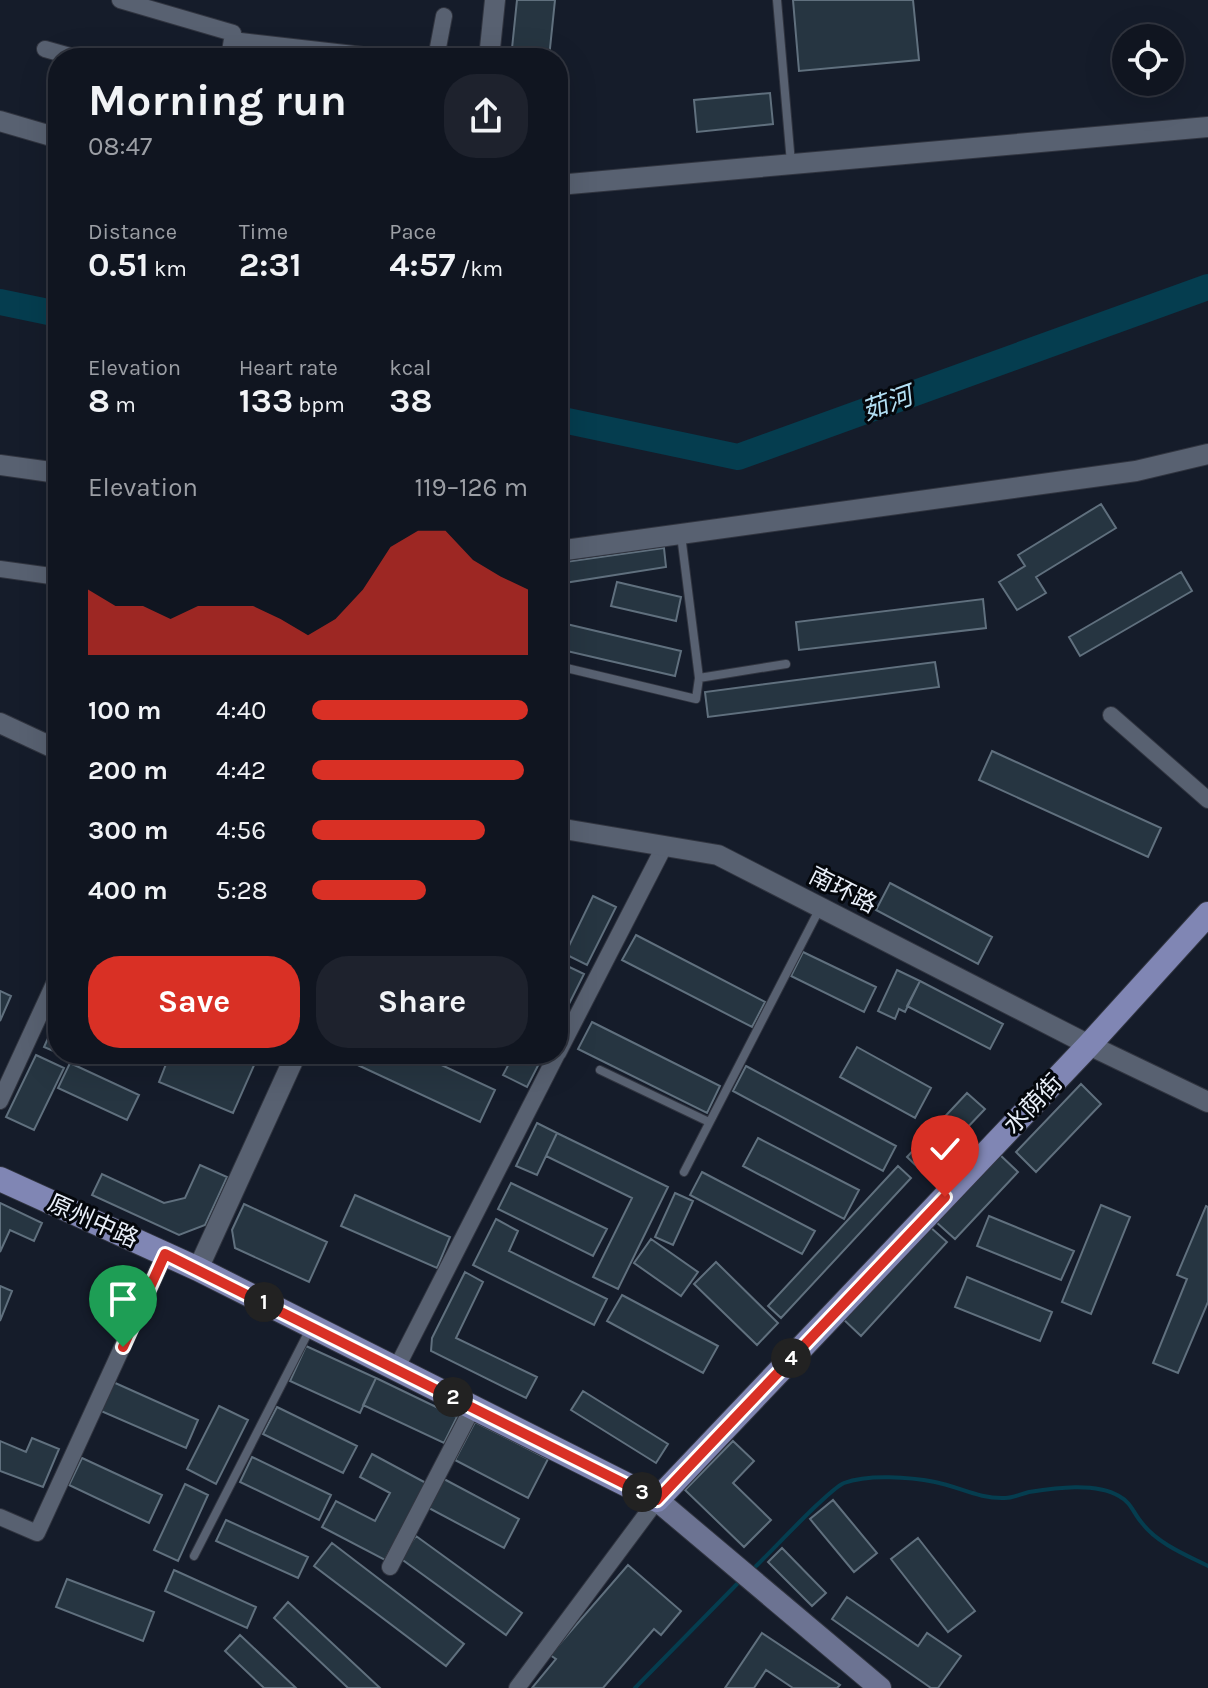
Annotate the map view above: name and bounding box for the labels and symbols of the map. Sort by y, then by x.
water label: 茹河 [857,378,922,427]
street label: 南环路 [805,861,881,919]
street label: 水荫街 [998,1068,1068,1140]
pin [911,1115,979,1197]
street label: 原州中路 [43,1189,143,1253]
pin [89,1265,157,1347]
pin: 1 [244,1282,284,1322]
pin: 4 [771,1338,811,1378]
pin: 2 [433,1377,473,1417]
pin: 3 [622,1472,662,1512]

